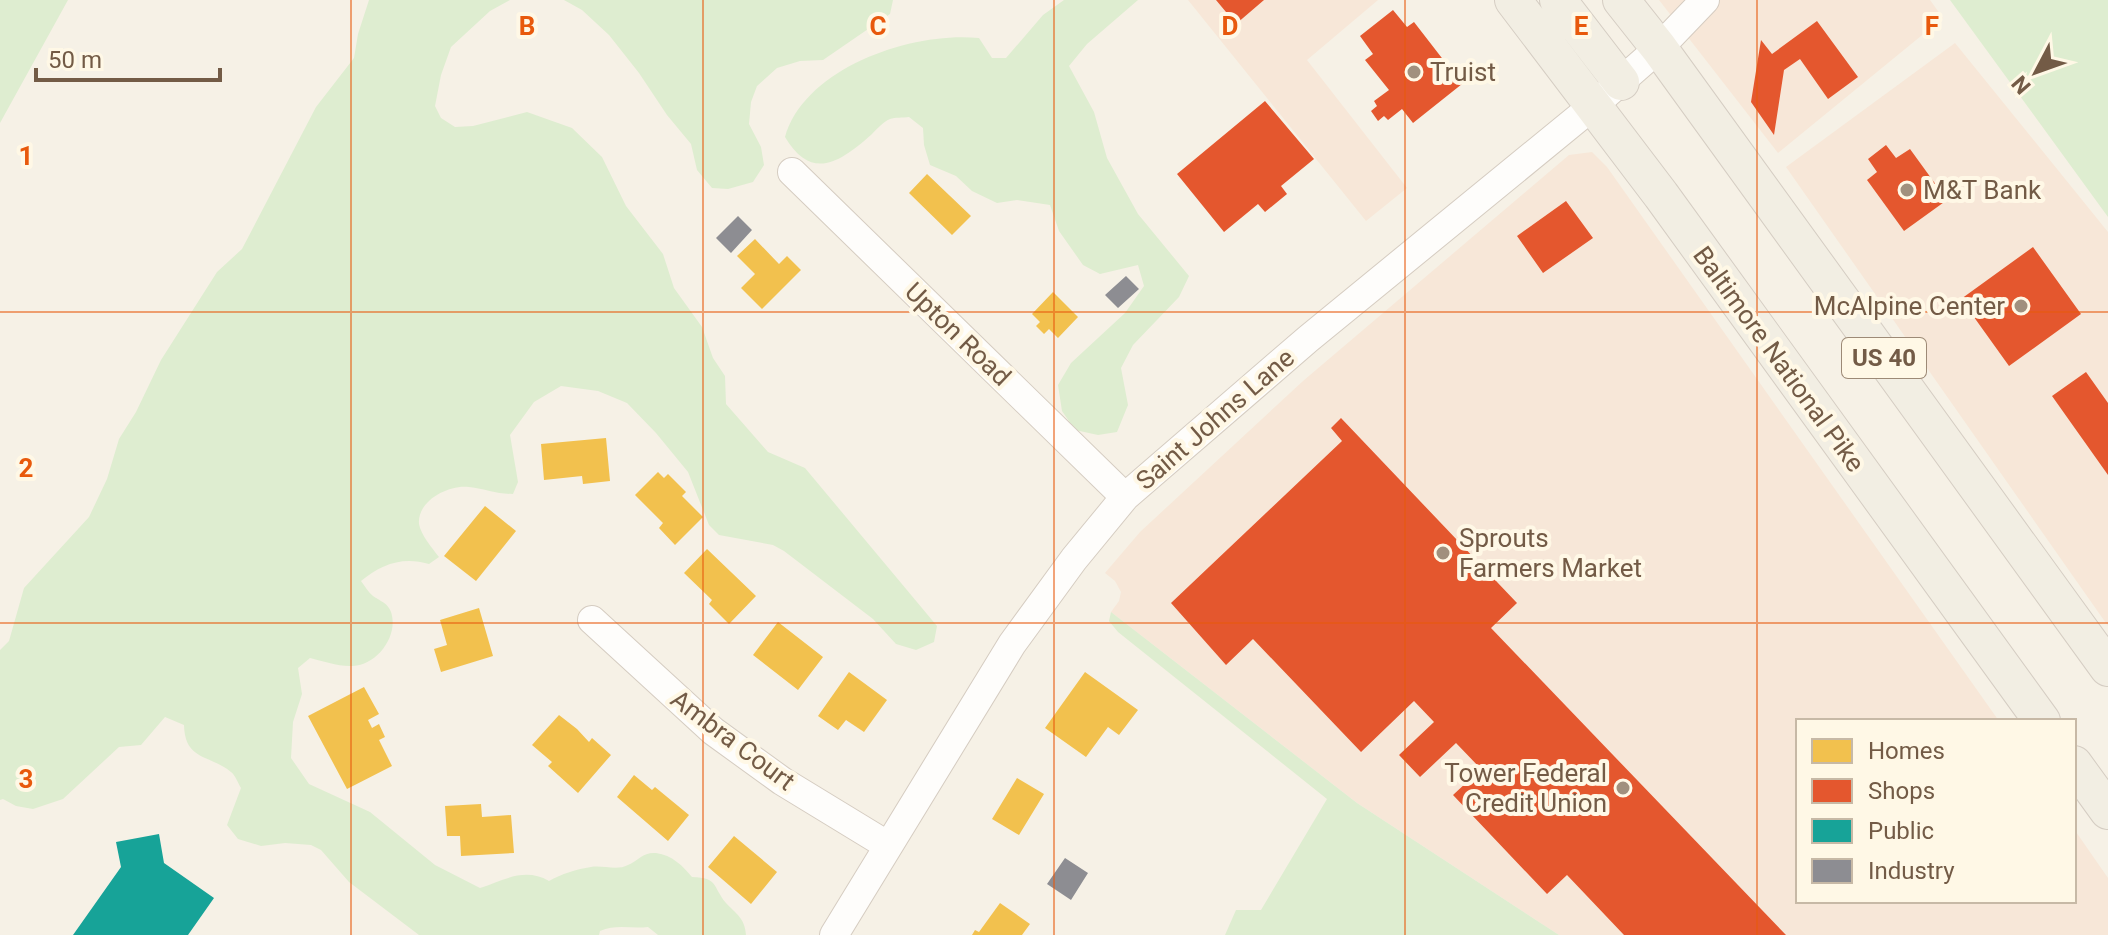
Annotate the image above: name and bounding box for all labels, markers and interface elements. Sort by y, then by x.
text: B [519,11,535,41]
text: C [869,11,887,41]
text: D [1222,11,1238,41]
text: E [1574,11,1589,41]
text: F [1925,11,1939,41]
scale bar [36,32,220,82]
north arrow [1996,32,2076,112]
text: 50 m [48,46,102,74]
place label: Truist [1430,57,1496,87]
marker: Truist [1405,63,1423,81]
text: N [2007,71,2036,99]
text: 1 [19,141,33,171]
place label: M&T Bank [1923,175,2042,205]
marker: M&T Bank [1898,181,1916,199]
street label: Baltimore National Pike [1687,241,1871,477]
street label: Upton Road [899,276,1017,392]
place label: McAlpine Center [1814,291,2005,321]
marker: McAlpine Center [2012,297,2030,315]
road number: US 40 [1842,338,1926,378]
street label: Saint Johns Lane [1130,342,1300,496]
text: 2 [19,453,33,483]
place label: Sprouts Farmers Market [1459,523,1642,583]
marker: Sprouts Farmers Market [1434,544,1452,562]
street label: Ambra Court [665,684,801,796]
legend [1796,719,2076,903]
text: Homes [1868,737,1945,765]
place label: Tower Federal Credit Union [1444,758,1607,818]
text: 3 [19,764,33,794]
text: Shops [1868,777,1935,805]
marker: Tower Federal Credit Union [1614,779,1632,797]
text: Public [1868,817,1934,845]
text: Industry [1868,857,1955,885]

